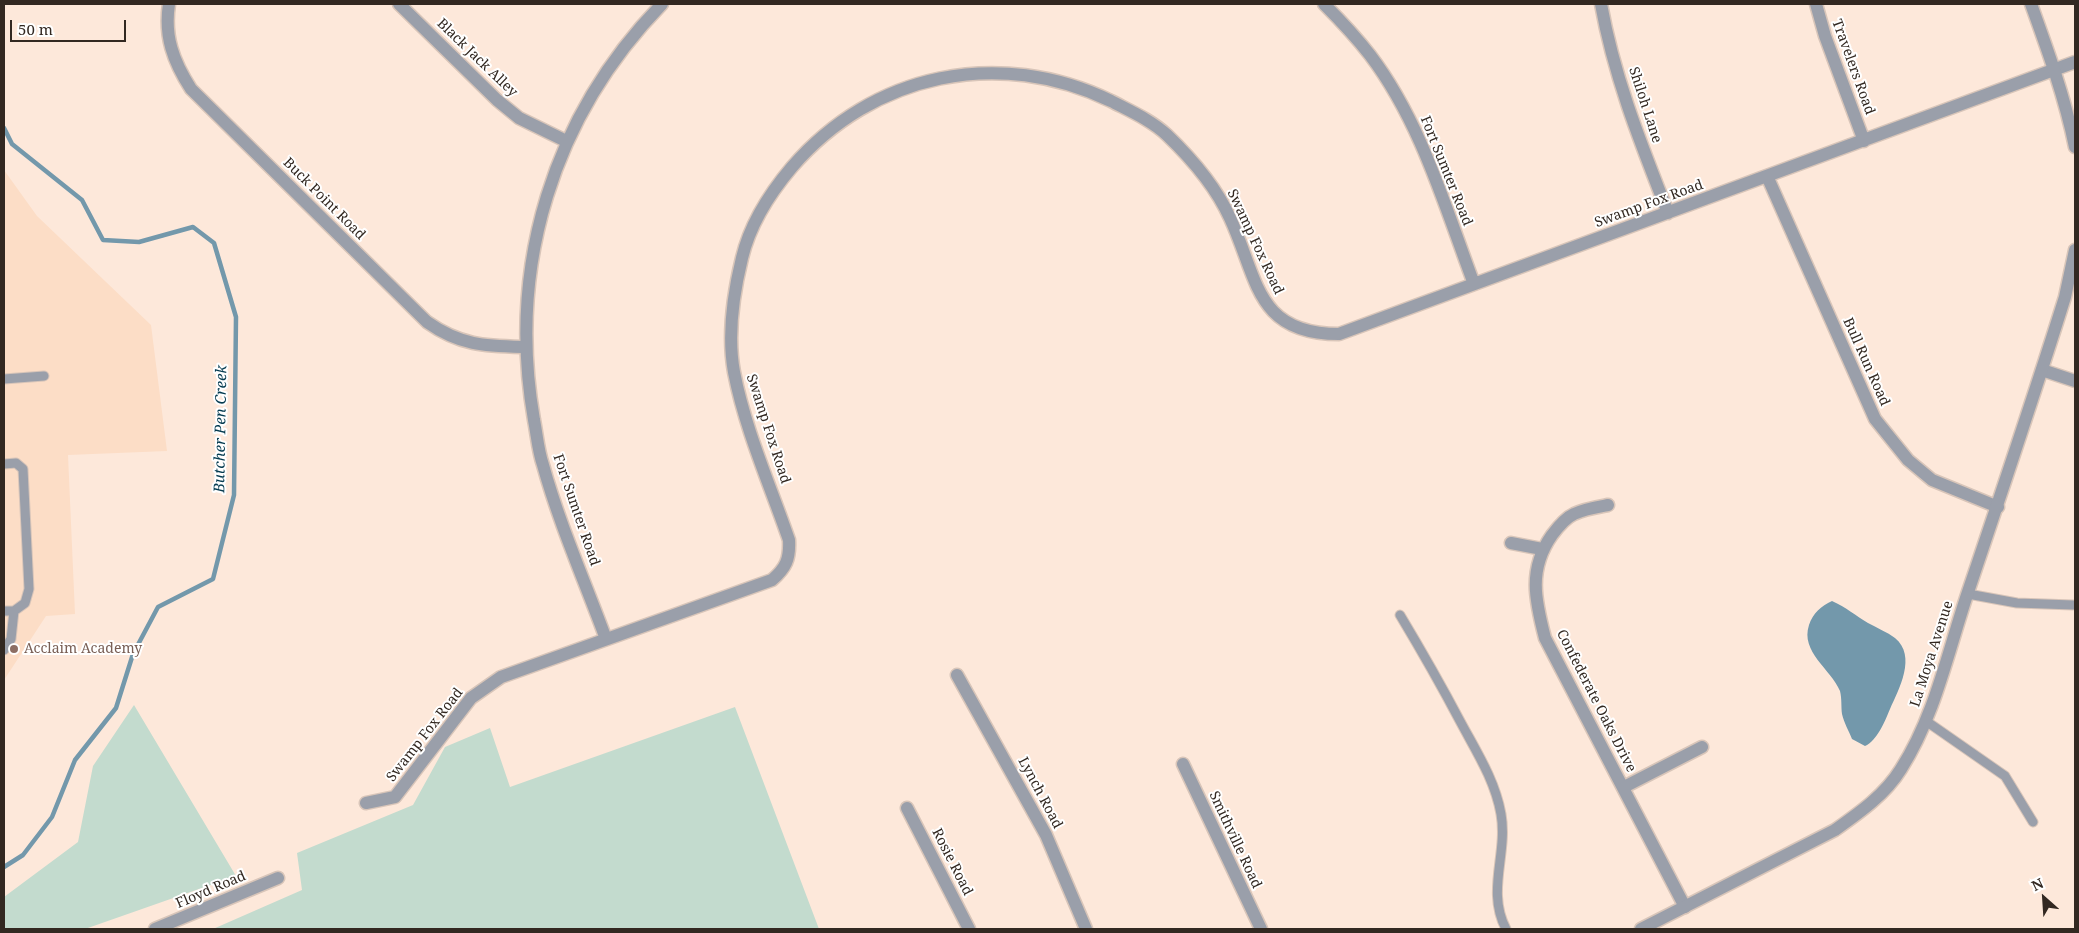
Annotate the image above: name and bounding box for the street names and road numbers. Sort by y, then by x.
street label: Black Jack Alley [433,15,521,101]
street label: Travelers Road [1828,17,1878,117]
street label: Shiloh Lane [1625,65,1665,145]
street label: Fort Sumter Road [1416,114,1476,228]
street label: Buck Point Road [279,154,369,244]
street label: Swamp Fox Road [1592,177,1706,231]
street label: Swamp Fox Road [1223,187,1287,297]
street label: Bull Run Road [1839,315,1893,409]
street label: Swamp Fox Road [742,372,794,486]
street label: Fort Sumter Road [549,452,603,568]
street label: La Moya Avenue [1907,599,1957,709]
street label: Confederate Oaks Drive [1553,627,1639,775]
street label: Swamp Fox Road [383,685,467,785]
street label: Lynch Road [1014,754,1066,832]
street label: Smithville Road [1205,789,1265,891]
street label: Rosie Road [928,826,976,898]
street label: Floyd Road [174,868,248,912]

